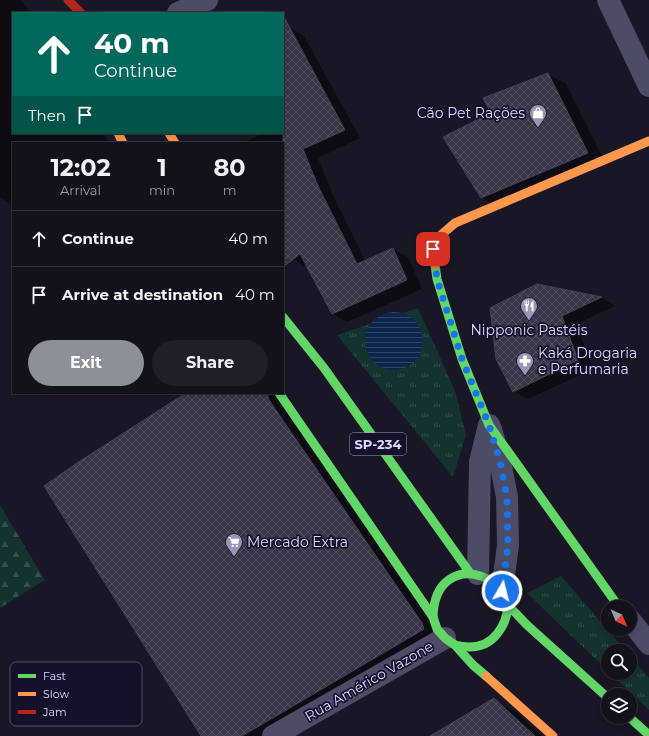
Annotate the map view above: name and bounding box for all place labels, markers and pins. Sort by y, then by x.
shop icon: Cão Pet Rações [528,103,548,128]
place label: Cão Pet Rações [417,104,525,122]
pin [416,232,450,266]
restaurant icon: Nipponic Pastéis [519,296,539,321]
place label: Nipponic Pastéis [470,321,588,339]
place label: Kaká Drogaria e Perfumaria [538,344,637,378]
pharmacy icon: Kaká Drogaria e Perfumaria [515,351,535,376]
supermarket icon: Mercado Extra [224,532,244,557]
place label: Mercado Extra [247,533,348,551]

